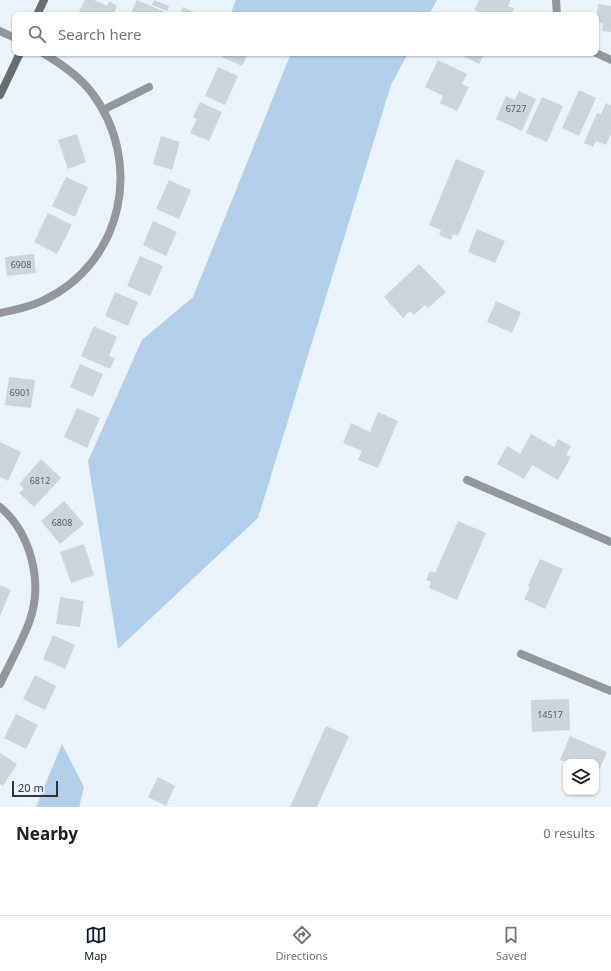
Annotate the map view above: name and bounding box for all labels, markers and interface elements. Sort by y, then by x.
search box [12,12,599,56]
icon: search [26,23,48,45]
text: Search here [58,24,141,44]
house number: 6727 [506,102,526,115]
house number: 6908 [11,258,31,271]
house number: 6901 [10,386,30,399]
house number: 6812 [30,474,50,487]
house number: 6808 [52,516,72,529]
house number: 14517 [537,708,563,721]
map controls [563,759,599,795]
button: layers [563,759,599,795]
scale bar [12,779,58,798]
text: 20 m [18,780,44,795]
text: Nearby [16,822,78,845]
text: 0 results [543,824,595,842]
tab: Map [84,924,107,963]
tab: Directions [275,924,328,963]
tab: Saved [496,924,527,963]

